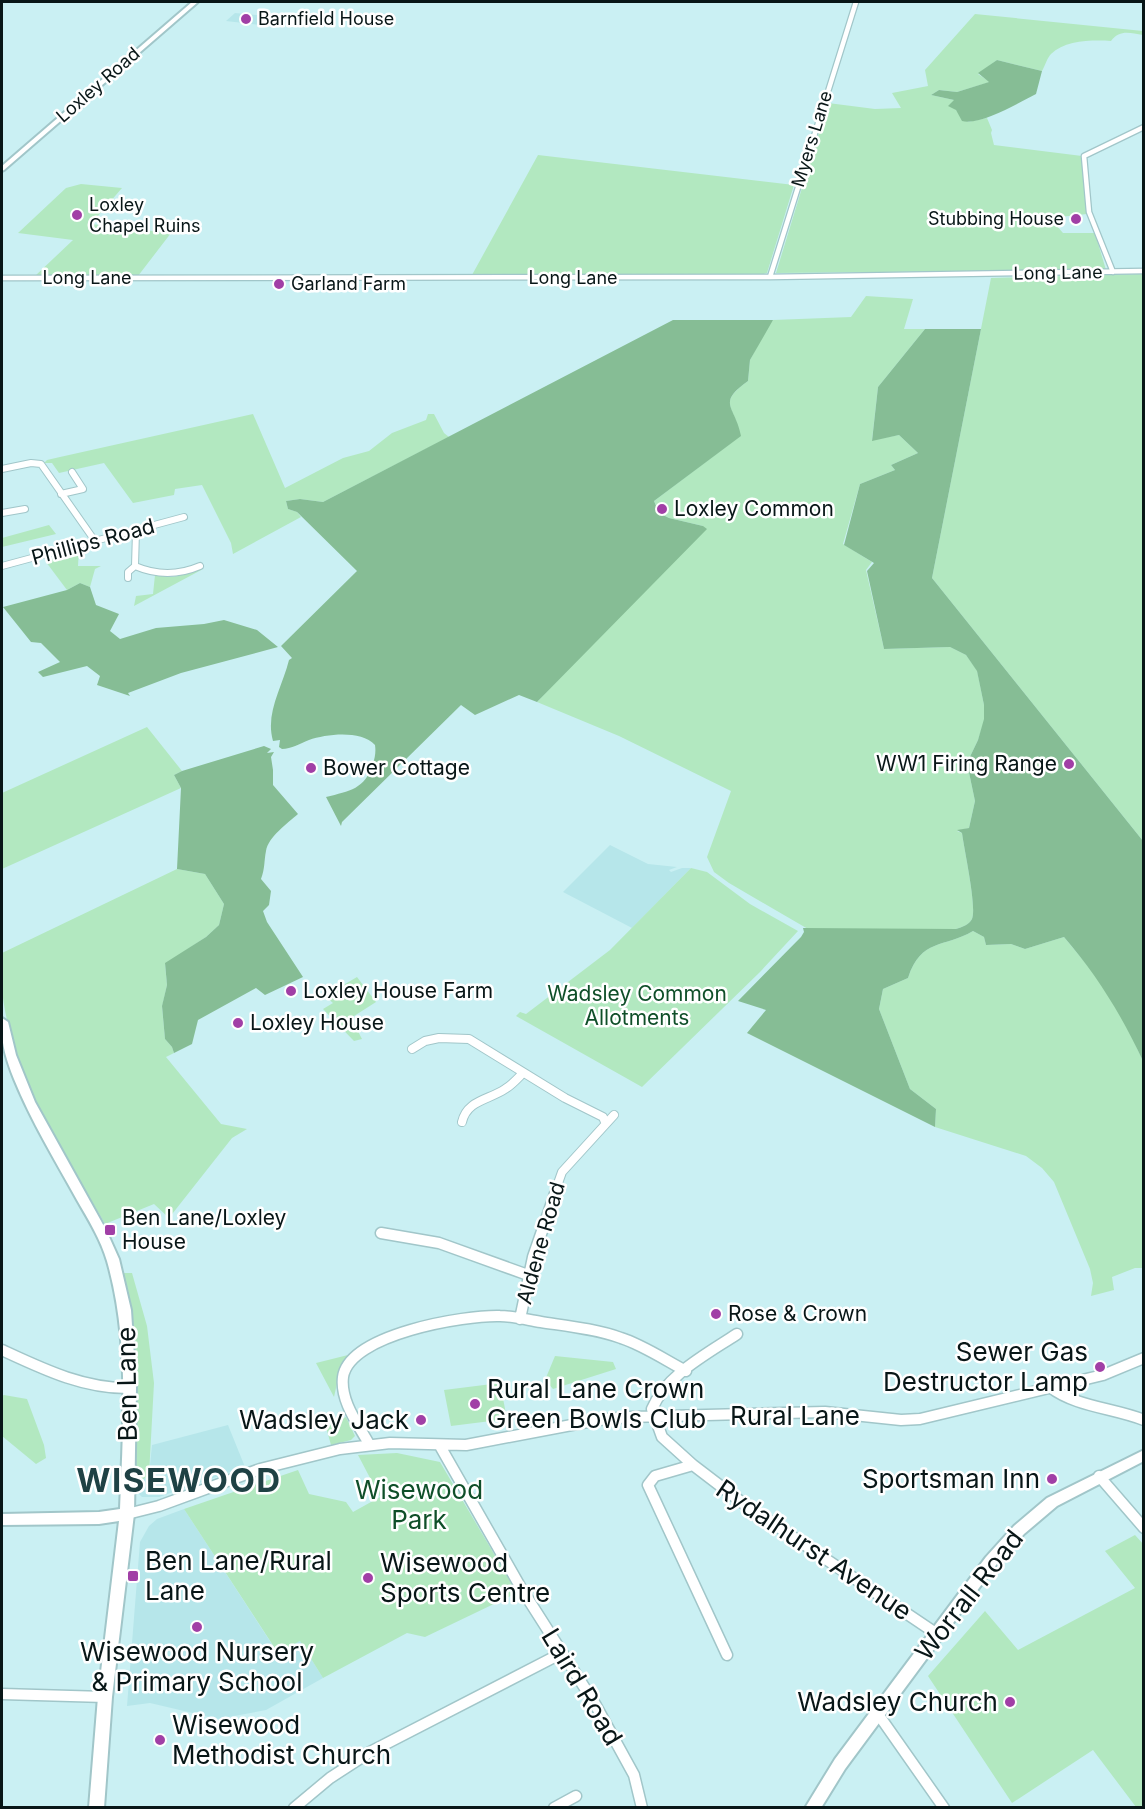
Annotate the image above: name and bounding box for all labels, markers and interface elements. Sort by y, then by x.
place label: Barnfield House [258,8,394,29]
marker: Barnfield House [239,12,253,26]
street label: Loxley Road [52,43,144,126]
street label: Myers Lane [787,88,836,189]
place label: Loxley Chapel Ruins [89,194,201,236]
marker: Loxley Chapel Ruins [70,208,84,222]
place label: Stubbing House [928,208,1064,229]
marker: Stubbing House [1069,212,1083,226]
street label: Long Lane [1013,261,1103,284]
street label: Long Lane [42,267,132,288]
street label: Long Lane [528,267,618,288]
place label: Garland Farm [291,273,406,294]
marker: Garland Farm [272,277,286,291]
place label: Loxley Common [674,496,834,521]
marker: Loxley Common [655,502,669,516]
street label: Phillips Road [28,513,157,570]
place label: WW1 Firing Range [876,751,1057,776]
place label: Bower Cottage [323,755,470,780]
marker: WW1 Firing Range [1062,757,1076,771]
marker: Bower Cottage [304,761,318,775]
place label: Loxley House Farm [303,978,493,1003]
park label: Wadsley Common Allotments [547,981,727,1030]
marker: Loxley House Farm [284,984,298,998]
place label: Loxley House [250,1010,384,1035]
marker: Loxley House [231,1016,245,1030]
street label: Aldene Road [511,1179,570,1307]
place label: Ben Lane/Loxley House [122,1205,287,1254]
marker: Ben Lane/Loxley House [103,1223,117,1237]
place label: Rose & Crown [728,1301,867,1326]
marker: Rose & Crown [709,1307,723,1321]
street label: Ben Lane [110,1326,143,1442]
place label: Sewer Gas Destructor Lamp [883,1336,1088,1397]
marker: Sewer Gas Destructor Lamp [1093,1360,1107,1374]
place label: Rural Lane Crown Green Bowls Club [487,1373,706,1434]
marker: Rural Lane Crown Green Bowls Club [468,1397,482,1411]
street label: Rural Lane [730,1400,860,1431]
place label: Wadsley Jack [239,1404,409,1435]
marker: Wadsley Jack [414,1413,428,1427]
district label: WISEWOOD [76,1460,282,1500]
place label: Sportsman Inn [862,1463,1040,1494]
marker: Sportsman Inn [1045,1472,1059,1486]
street label: Rydalhurst Avenue [711,1473,918,1626]
park label: Wisewood Park [355,1474,483,1535]
street label: Worrall Road [908,1523,1029,1666]
place label: Ben Lane/Rural Lane [145,1545,332,1606]
place label: Wisewood Sports Centre [380,1547,550,1608]
marker: Ben Lane/Rural Lane [126,1569,140,1583]
marker: Wisewood Sports Centre [361,1571,375,1585]
marker: Wisewood Nursery & Primary School [190,1620,204,1634]
street label: Laird Road [535,1623,629,1751]
place label: Wisewood Nursery & Primary School [80,1636,314,1697]
place label: Wadsley Church [797,1686,998,1717]
marker: Wadsley Church [1003,1695,1017,1709]
place label: Wisewood Methodist Church [172,1709,391,1770]
marker: Wisewood Methodist Church [153,1733,167,1747]

